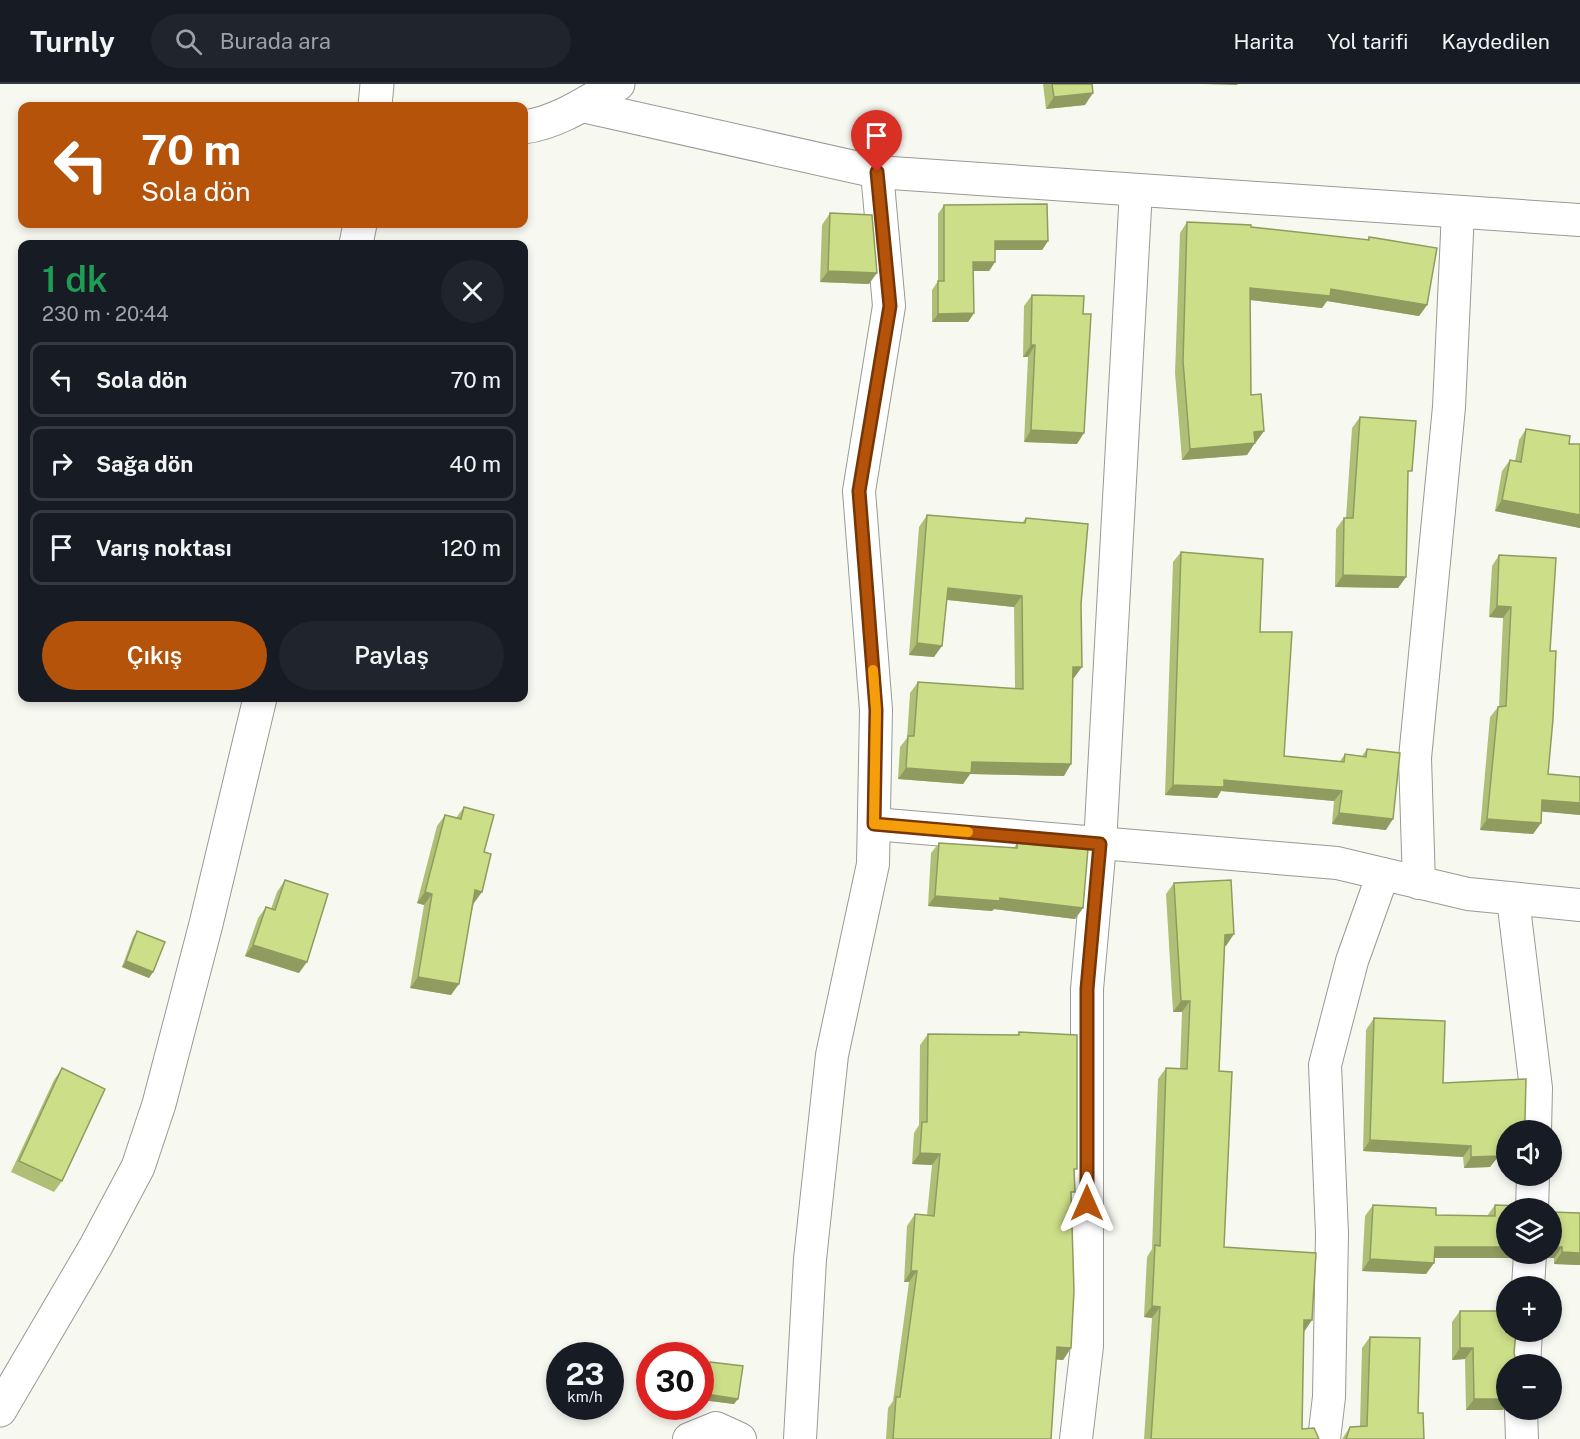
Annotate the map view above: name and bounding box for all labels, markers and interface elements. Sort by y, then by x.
search box [151,14,571,68]
text: Turnly [30,25,115,58]
icon: search [172,25,205,58]
text: Burada ara [220,28,331,54]
text: Harita [1234,29,1294,54]
text: Yol tarifi [1327,29,1408,54]
text: Kaydedilen [1441,29,1550,54]
pin [851,110,902,172]
icon: arrive [860,119,893,152]
text: 70 m [141,125,241,174]
icon: left [42,126,120,204]
text: Sola dön [141,175,251,207]
text: 1 dk [42,258,108,300]
button: close [441,260,504,323]
text: 230 m · 20:44 [42,302,169,326]
icon: left [45,363,78,396]
text: Sola dön [96,367,187,393]
text: 70 m [450,367,501,393]
icon: right [45,447,78,480]
text: Sağa dön [96,451,193,477]
text: 40 m [449,451,501,477]
icon: arrive [45,531,78,564]
text: Varış noktası [96,535,231,561]
text: 120 m [441,535,501,561]
button: Çıkış [42,621,267,690]
button: Paylaş [279,621,504,690]
map controls [1496,1120,1562,1420]
button: sound [1496,1120,1562,1186]
position arrow [1055,1171,1119,1235]
button: layers [1496,1198,1562,1264]
button: + [1496,1276,1562,1342]
speed limit sign: 30 [636,1342,714,1420]
button: − [1496,1354,1562,1420]
text: 23 [565,1356,605,1392]
text: km/h [567,1388,603,1405]

